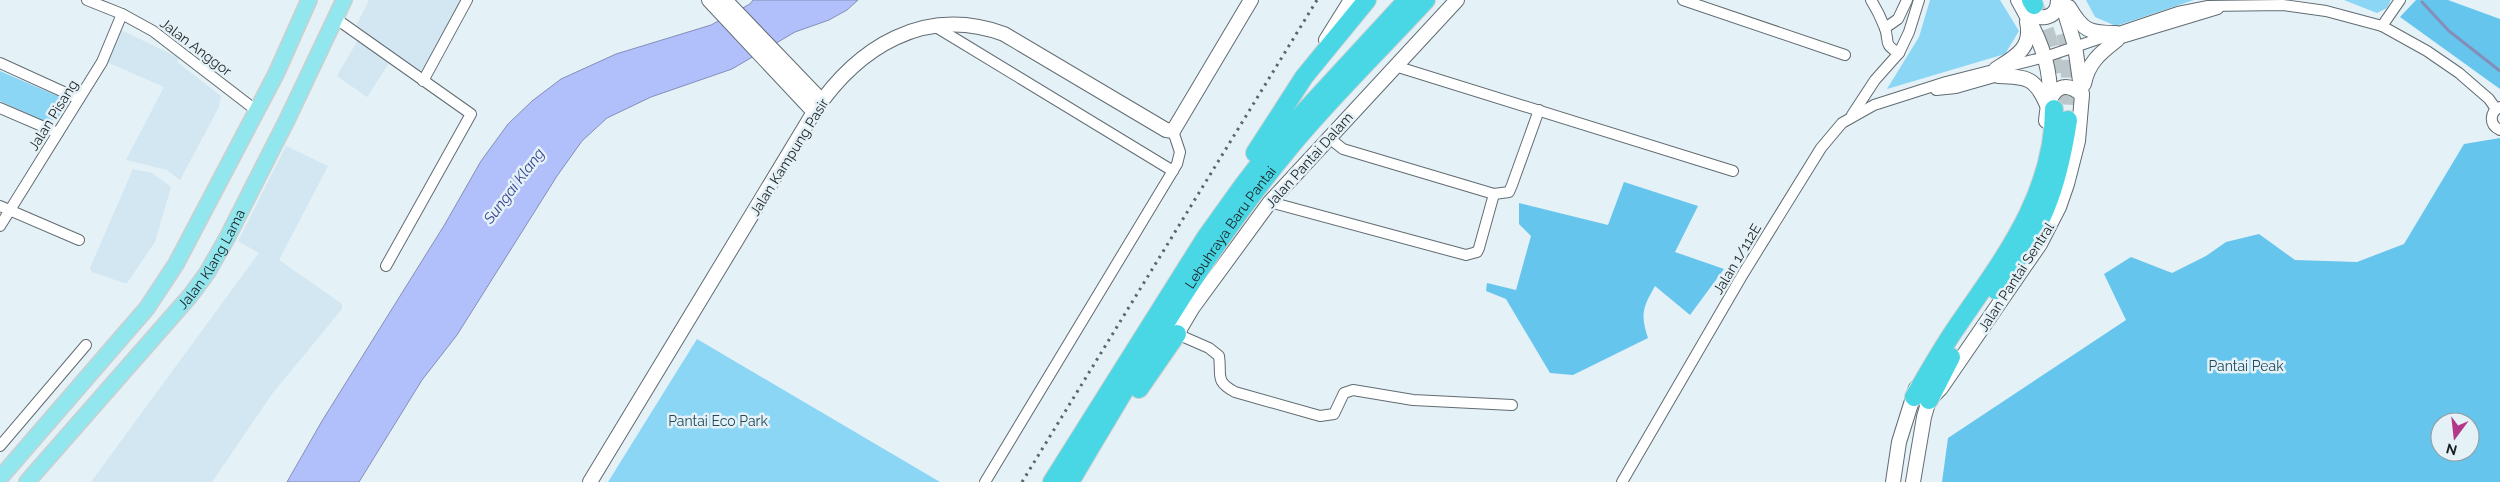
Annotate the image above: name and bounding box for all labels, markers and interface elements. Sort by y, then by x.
street label: Jalan Anggor [157,15,235,79]
street label: Jalan Pisang [25,77,81,153]
street label: Jalan Kampung Pasir [746,95,832,219]
street label: Jalan Pantai Dalam [1262,109,1356,211]
water label: Sungai Klang [479,145,548,228]
street label: Lebuhraya Baru Pantai [1182,163,1279,291]
street label: Jalan Klang Lama [174,207,248,312]
street label: Jalan Pantai Sentral [1975,219,2057,334]
street label: Jalan 1/112E [1710,221,1764,297]
park label: Pantai Peak [2208,358,2284,374]
north arrow [2430,412,2480,462]
park label: Pantai Eco Park [668,413,768,429]
text: N [2444,440,2459,459]

